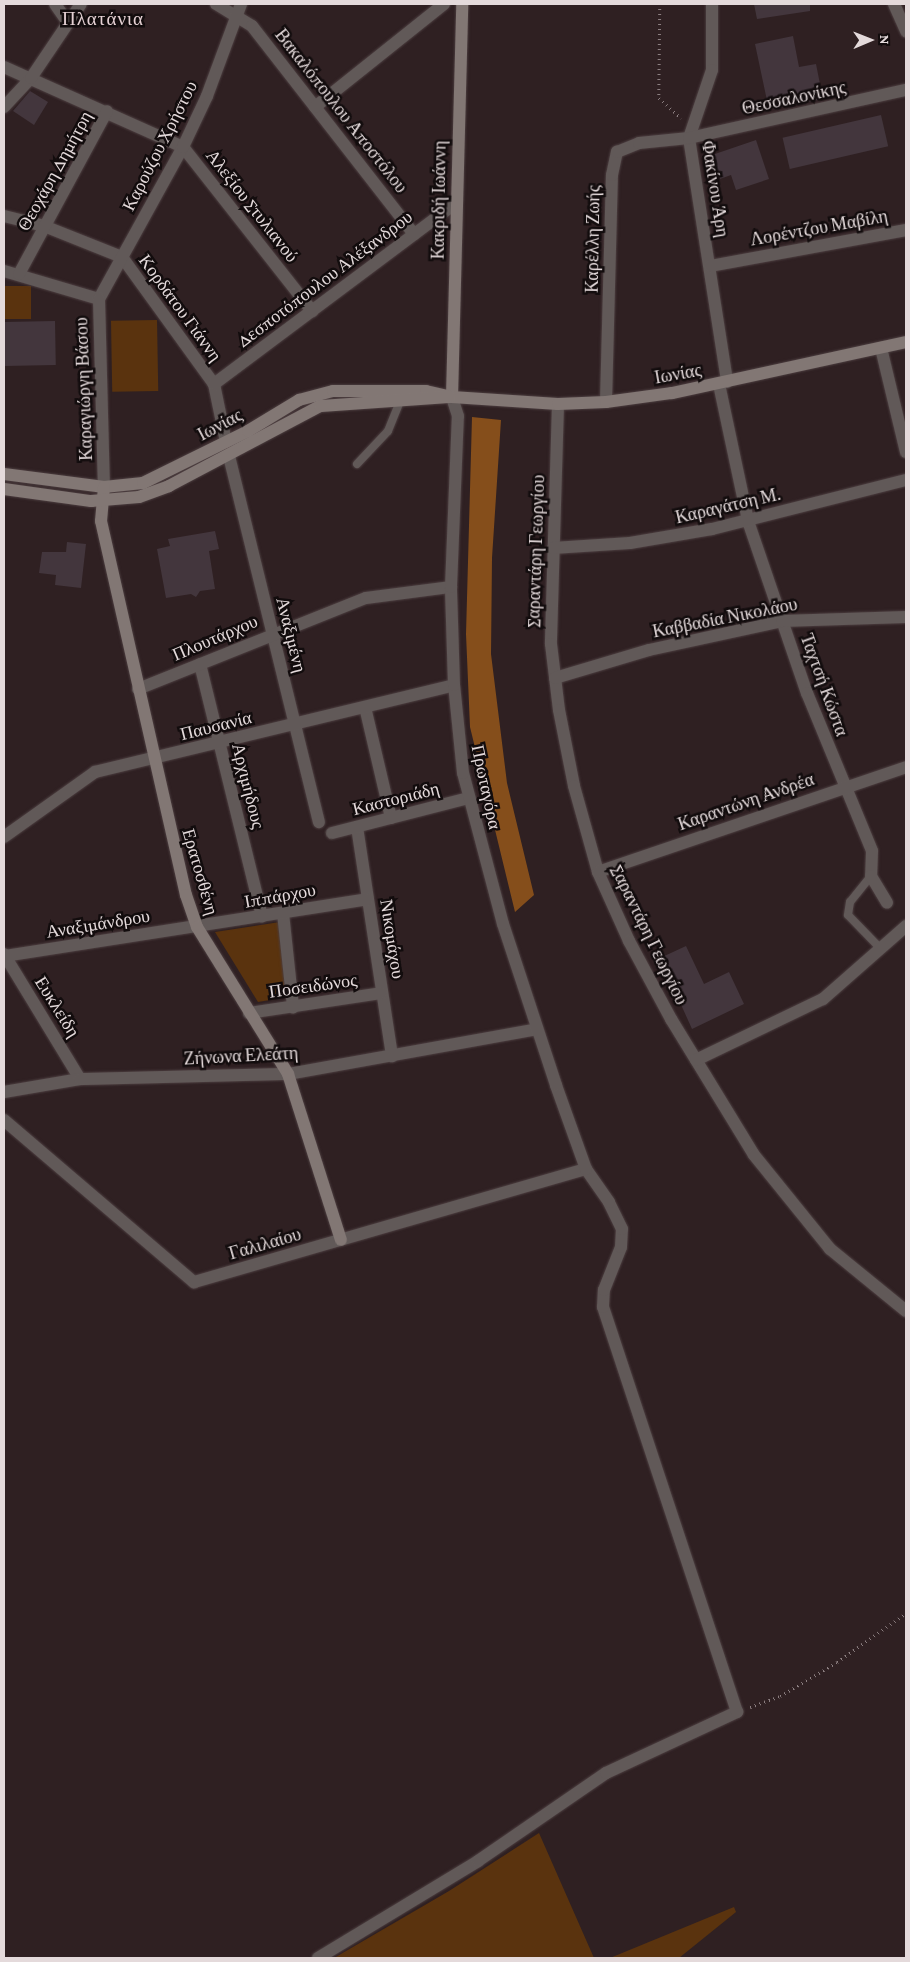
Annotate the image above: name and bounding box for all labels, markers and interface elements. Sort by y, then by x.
district label: Πλατάνια [61,8,145,30]
north arrow [845,15,895,65]
street label: Βακαλόπουλου Αποστόλου [270,25,412,197]
text: N [877,35,893,45]
street label: Θεσσαλονίκης [740,76,848,120]
street label: Καρούζου Χρήστου [118,77,202,215]
street label: Θεοχάρη Δημήτρη [13,107,97,235]
street label: Φακίνου Άρη [697,139,733,239]
street label: Κακριδή Ιωάννη [427,140,451,260]
street label: Αλεξίου Στυλιανού [201,145,303,267]
street label: Καρέλλη Ζωής [581,185,605,293]
street label: Λορέντζου Μαβίλη [748,205,890,251]
street label: Δεσποτόπουλου Αλέξανδρου [233,206,417,352]
street label: Κορδάτου Γιάννη [134,250,226,366]
street label: Καραγιώργη Βάσου [71,317,97,461]
street label: Ιωνίας [653,359,703,389]
street label: Ιωνίας [194,404,246,446]
street label: Σαραντάρη Γεωργίου [523,474,549,628]
street label: Καραγάτση Μ. [673,483,783,529]
street label: Καββαδία Νικολάου [651,593,799,643]
street label: Αναξιμένη [271,595,311,675]
street label: Πλουτάρχου [169,610,261,666]
street label: Ταχτσή Κώστα [795,631,853,739]
street label: Παυσανία [178,707,254,745]
street label: Αρχιμήδους [227,741,269,831]
street label: Πρωταγόρα [467,743,505,831]
street label: Καραντώνη Ανδρέα [675,769,817,835]
street label: Καστοριάδη [350,778,442,820]
street label: Ερατοσθένη [177,826,223,918]
street label: Σαραντάρη Γεωργίου [606,862,692,1008]
street label: Ιππάρχου [243,879,317,913]
street label: Νικομάχου [375,898,409,980]
street label: Αναξιμάνδρου [45,905,151,943]
street label: Ποσειδώνος [268,969,358,1003]
street label: Ευκλείδη [30,972,84,1042]
street label: Ζήνωνα Ελεάτη [183,1042,299,1070]
street label: Γαλιλαίου [226,1223,304,1265]

